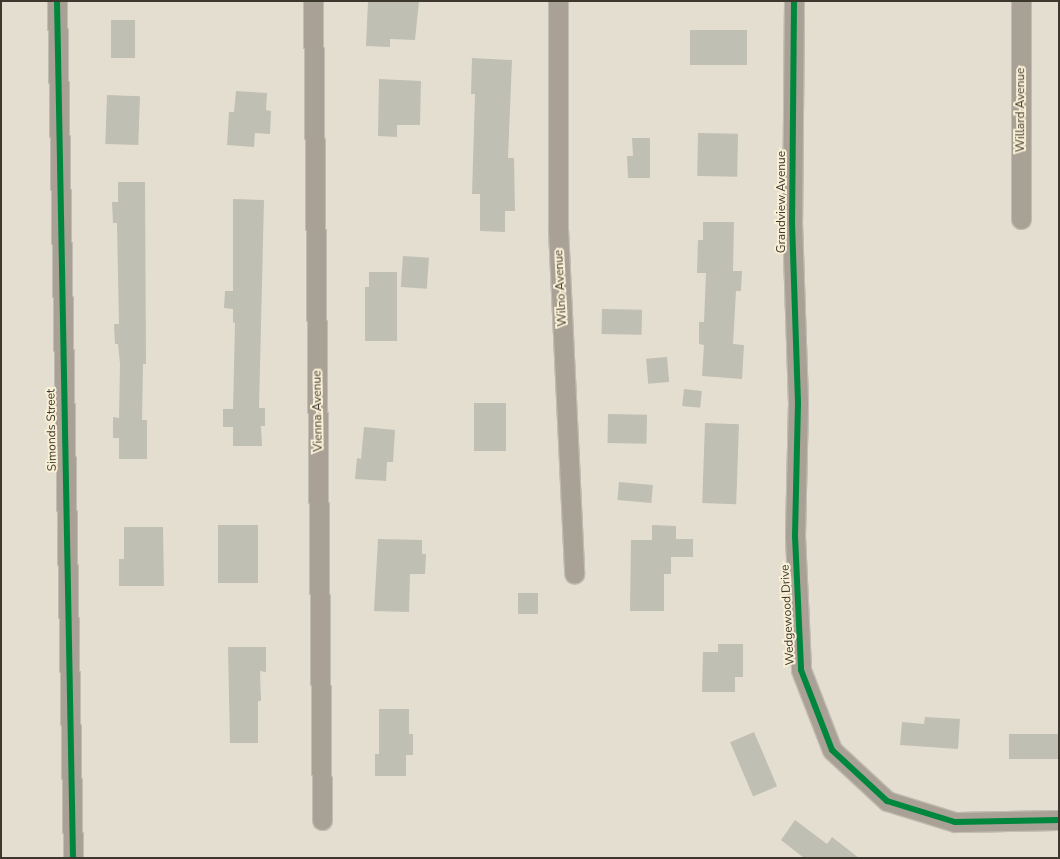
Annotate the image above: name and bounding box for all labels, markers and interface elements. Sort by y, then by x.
street label: Willard Avenue [1014,68,1028,152]
street label: Grandview Avenue [775,151,789,253]
street label: Wilno Avenue [552,249,570,327]
street label: Vienna Avenue [310,370,326,452]
street label: Simonds Street [44,389,60,471]
street label: Wedgewood Drive [778,564,798,666]

